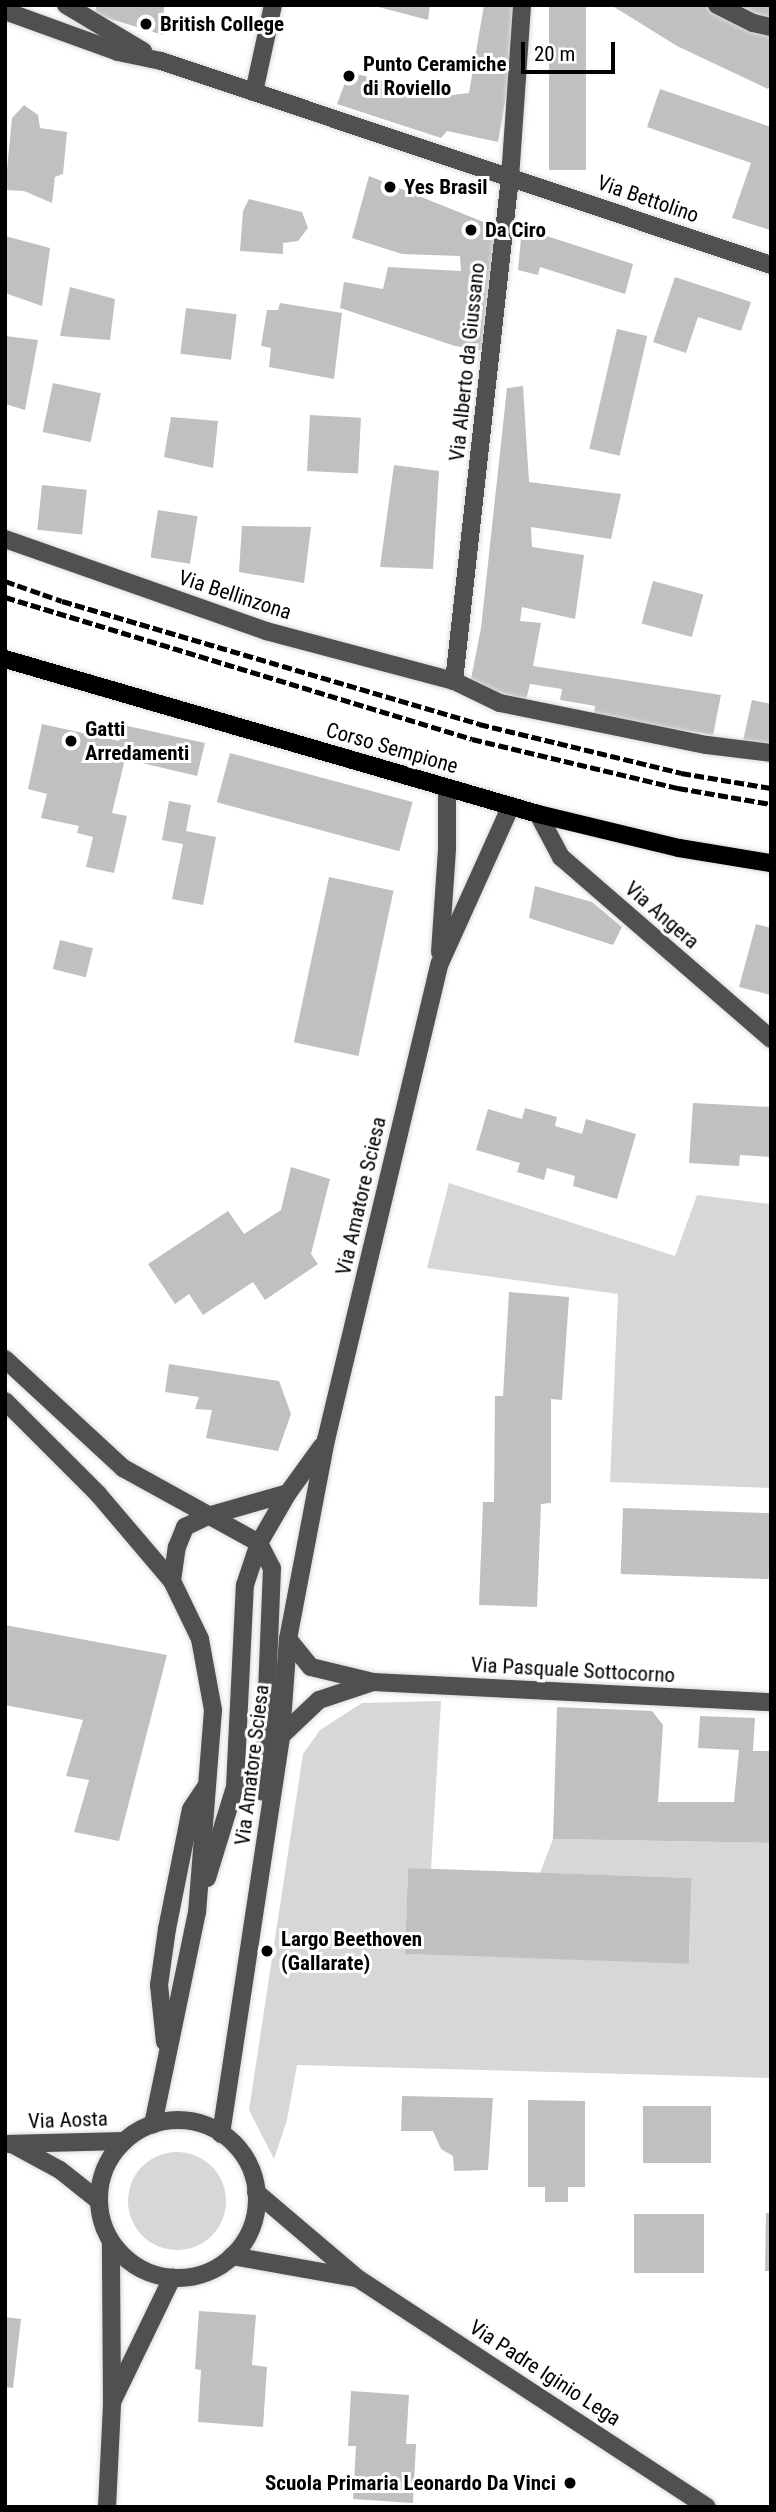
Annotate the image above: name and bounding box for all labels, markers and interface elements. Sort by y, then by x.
place label: British College [160,11,284,37]
marker: British College [138,16,154,32]
scale bar [524,28,618,72]
text: 20 m [534,42,575,66]
place label: Punto Ceramiche di Roviello [363,51,506,101]
marker: Punto Ceramiche di Roviello [341,68,357,84]
street label: Via Bettolino [594,170,702,228]
place label: Yes Brasil [404,174,488,200]
marker: Yes Brasil [382,179,398,195]
place label: Da Ciro [485,217,546,243]
marker: Da Ciro [463,222,479,238]
street label: Via Alberto da Giussano [444,261,490,463]
street label: Via Bellinzona [175,565,295,625]
place label: Gatti Arredamenti [85,716,189,766]
street label: Corso Sempione [323,717,461,779]
marker: Gatti Arredamenti [63,733,79,749]
street label: Via Angera [620,876,704,954]
street label: Via Amatore Sciesa [331,1114,391,1278]
street label: Via Pasquale Sottocorno [470,1652,676,1688]
street label: Via Amatore Sciesa [230,1683,274,1847]
place label: Largo Beethoven (Gallarate) [281,1926,422,1976]
marker: Largo Beethoven (Gallarate) [259,1943,275,1959]
street label: Via Aosta [28,2106,108,2134]
street label: Via Padre Iginio Lega [465,2315,625,2431]
place label: Scuola Primaria Leonardo Da Vinci [265,2470,556,2496]
marker: Scuola Primaria Leonardo Da Vinci [562,2475,578,2491]

